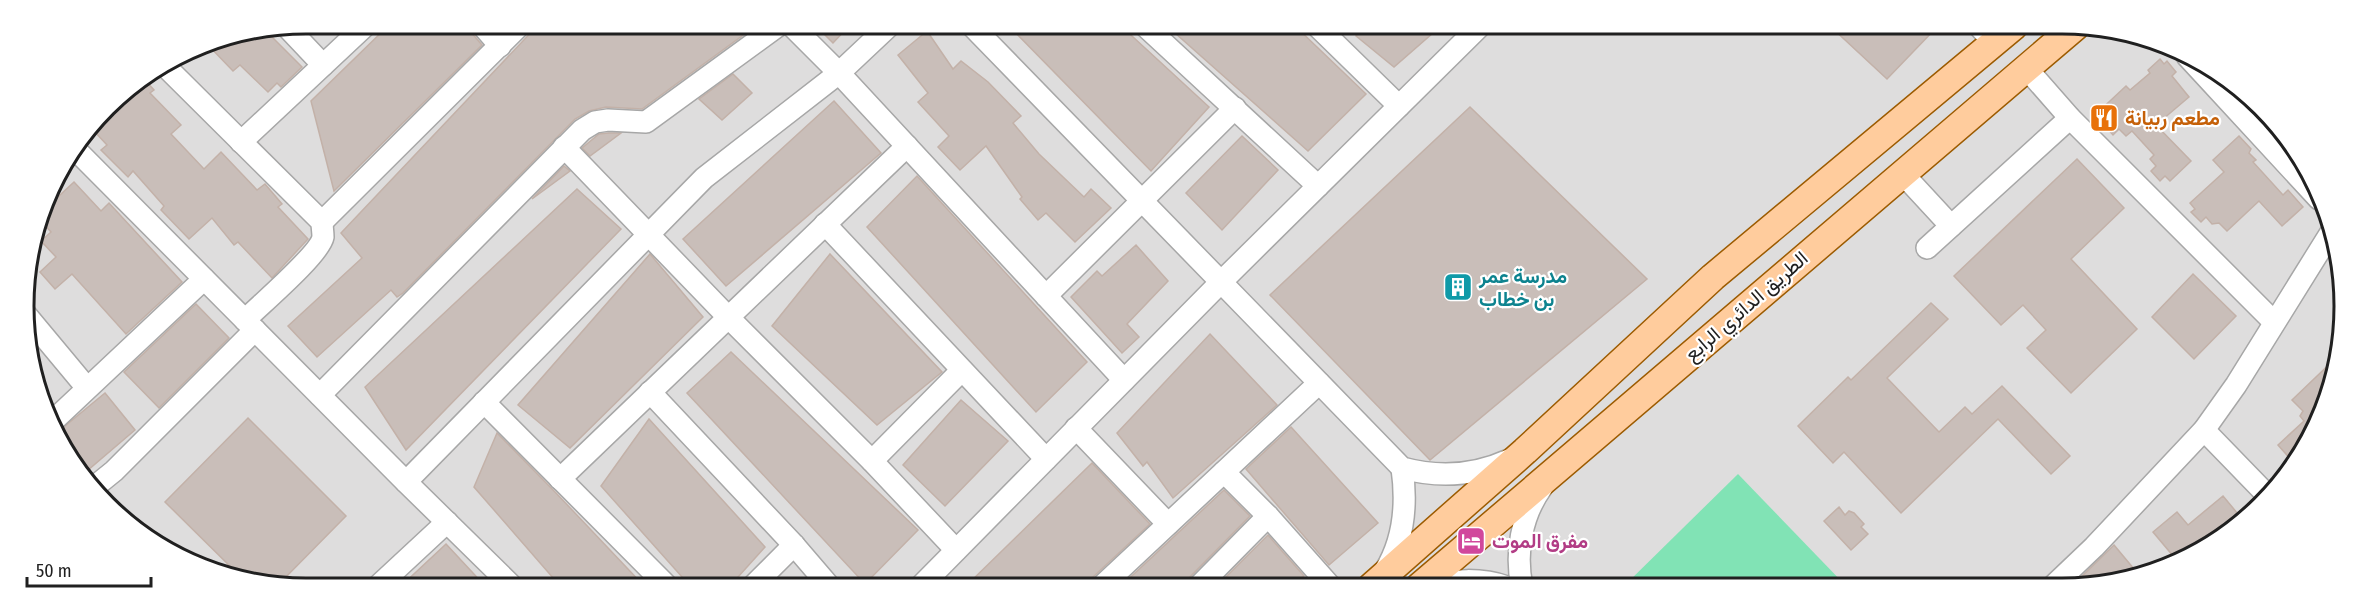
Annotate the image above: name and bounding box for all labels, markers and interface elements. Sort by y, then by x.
restaurant icon: مطعم ربيانة [2088,102,2120,134]
place label: مطعم ربيانة [2125,106,2220,131]
street label: الطريق الدائري الرابع [1679,246,1816,370]
place label: مدرسة عمر بن خطاب [1478,264,1567,311]
building icon: مدرسة عمر بن خطاب [1442,271,1474,303]
hotel icon: مفرق الموت [1455,525,1487,557]
place label: مفرق الموت [1492,529,1588,554]
scale bar [27,550,152,588]
text: 50 m [36,560,72,582]

